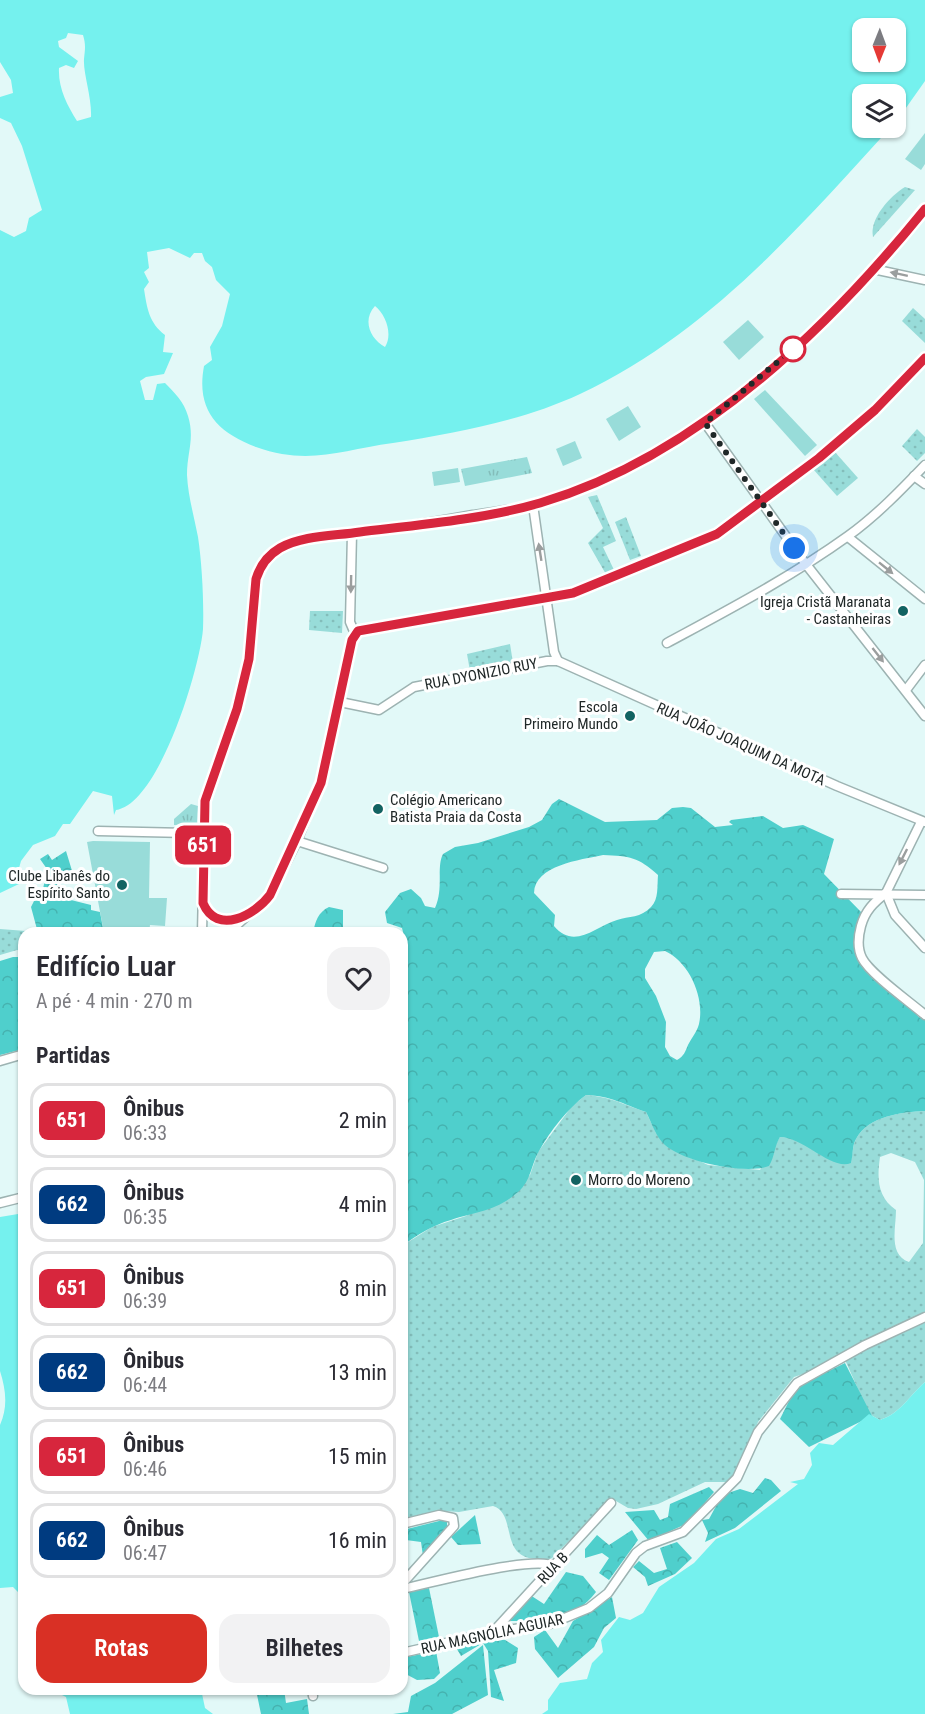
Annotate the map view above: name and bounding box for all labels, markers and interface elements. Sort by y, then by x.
north arrow [852,18,906,72]
map controls [852,18,906,138]
button: layers [852,84,906,138]
one-way arrow [890,269,908,279]
unlabelled marker [780,336,806,362]
your location [779,533,809,563]
one-way arrow [535,542,544,561]
one-way arrow [879,561,894,574]
one-way arrow [346,574,356,593]
place label: Igreja Cristã Maranata - Castanheiras [760,593,891,628]
marker: Igreja Cristã Maranata - Castanheiras [896,604,910,618]
one-way arrow [872,647,885,663]
street label: RUA DYONIZIO RUY [423,654,539,694]
place label: Escola Primeiro Mundo [524,698,618,733]
street label: RUA JOÃO JOAQUIM DA MOTA [654,699,828,790]
marker: Escola Primeiro Mundo [623,709,637,723]
place label: Colégio Americano Batista Praia da Costa [390,791,522,826]
marker: Colégio Americano Batista Praia da Costa [371,802,385,816]
line badge: 651 [168,826,238,864]
text: 651 [187,833,219,857]
one-way arrow [898,849,908,866]
place label: Clube Libanês do Espírito Santo [8,867,110,902]
marker: Clube Libanês do Espírito Santo [115,878,129,892]
button: heart [327,947,390,1010]
text: Edifício Luar [36,950,176,983]
text: A pé · 4 min · 270 m [36,989,193,1013]
text: Partidas [36,1043,110,1068]
text: Ônibus [123,1096,184,1121]
text: 651 [56,1108,88,1132]
text: 2 min [339,1108,387,1133]
text: 06:33 [123,1121,167,1145]
place label: Morro do Moreno [588,1171,690,1189]
marker: Morro do Moreno [569,1173,583,1187]
text: Ônibus [123,1180,184,1205]
text: 662 [56,1192,88,1216]
text: 4 min [339,1192,387,1217]
text: 06:35 [123,1205,167,1229]
text: Ônibus [123,1264,184,1289]
text: 651 [56,1276,88,1300]
text: 8 min [339,1276,387,1301]
text: 06:39 [123,1289,167,1313]
text: Ônibus [123,1348,184,1373]
text: 662 [56,1360,88,1384]
text: 13 min [328,1360,387,1385]
text: 06:44 [123,1373,167,1397]
text: Ônibus [123,1432,184,1457]
text: 651 [56,1444,88,1468]
text: 15 min [328,1444,387,1469]
text: 06:46 [123,1457,167,1481]
text: Ônibus [123,1516,184,1541]
text: 662 [56,1528,88,1552]
text: 16 min [328,1528,387,1553]
text: 06:47 [123,1541,167,1565]
street label: RUA B [534,1549,572,1587]
street label: RUA MAGNÓLIA AGUIAR [419,1610,565,1658]
button: Rotas [36,1614,207,1683]
button: Bilhetes [219,1614,390,1683]

